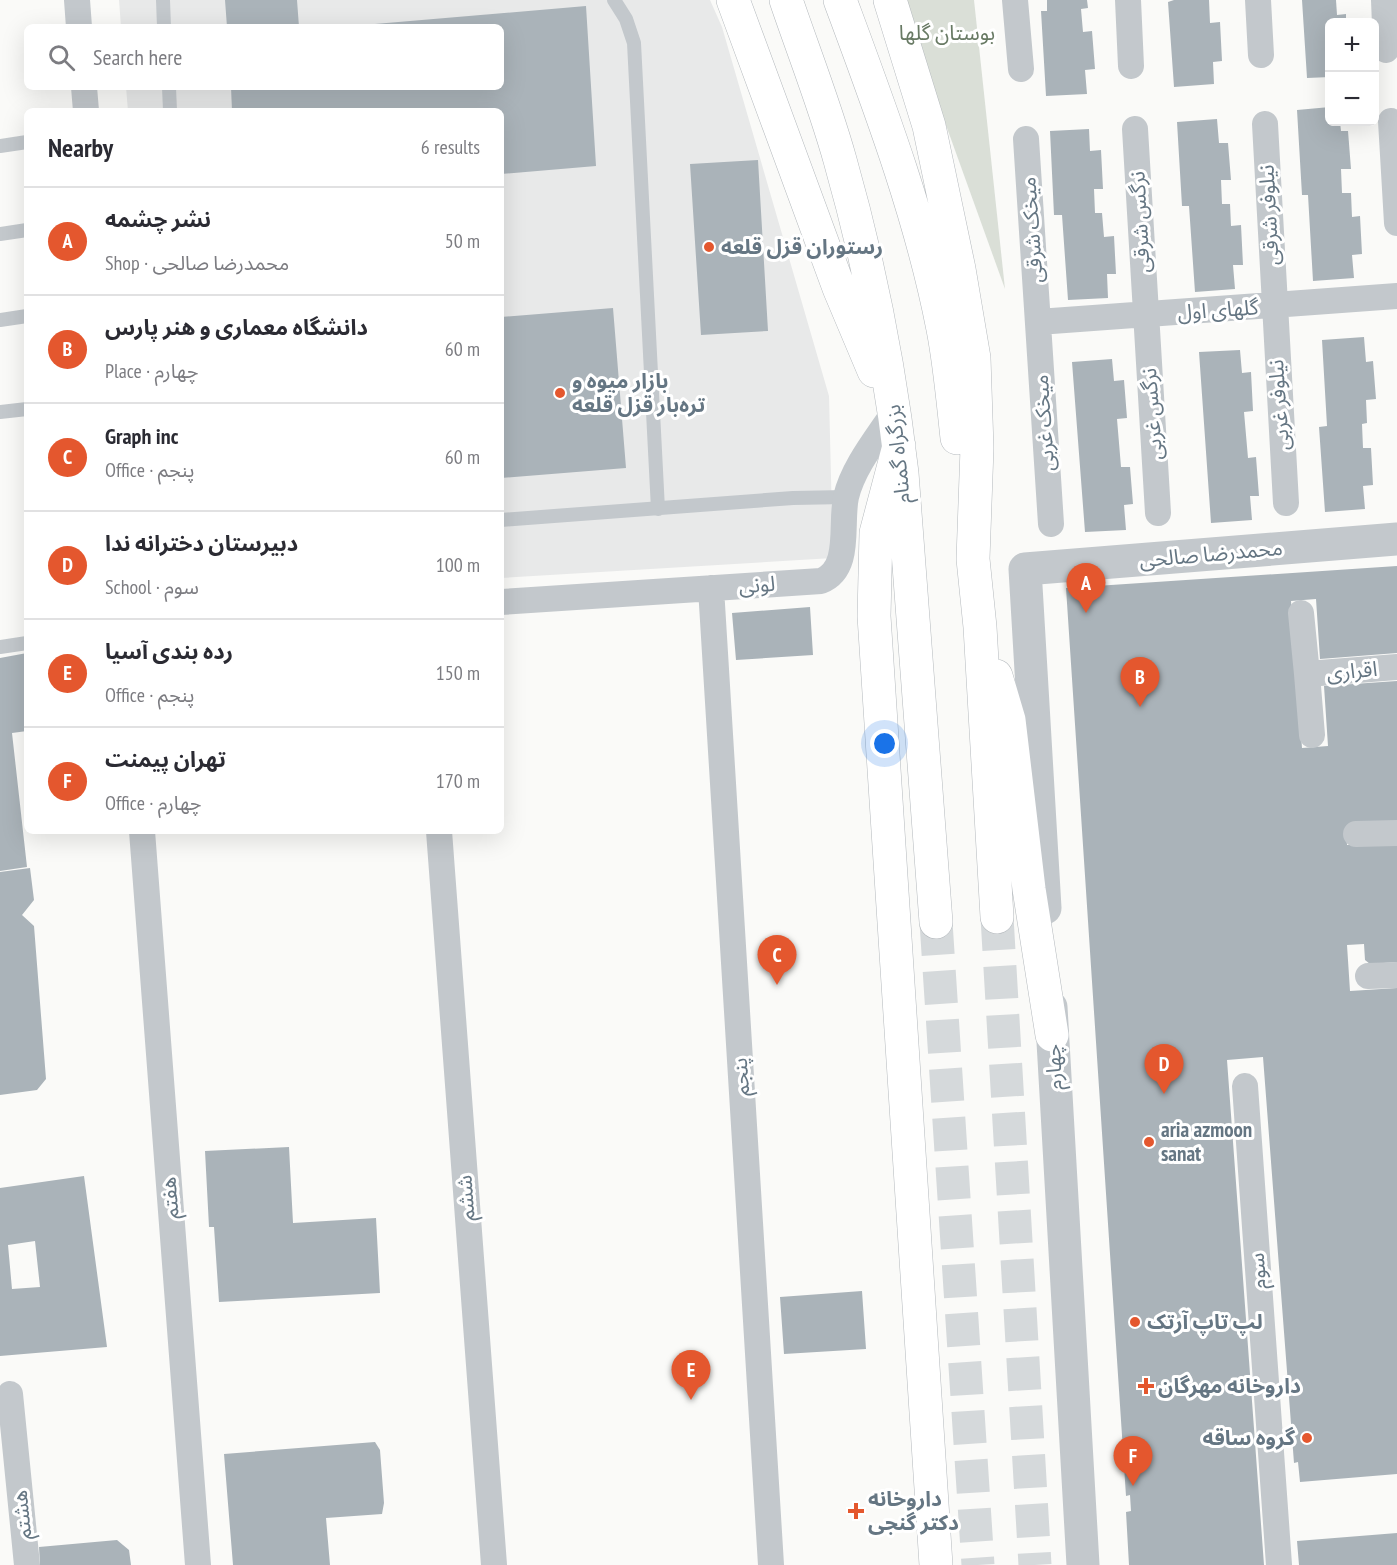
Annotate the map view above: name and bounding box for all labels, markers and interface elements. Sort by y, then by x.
map controls [1325,18,1379,126]
button: + [1325,18,1379,72]
park label: بوستان گلها [899,19,995,46]
search box [24,24,504,90]
icon: search [45,41,78,74]
text: Search here [93,43,182,71]
button: − [1325,72,1379,126]
text: Nearby [48,131,113,164]
text: 6 results [421,134,480,160]
street label: نیلوفر شرقی [1252,164,1285,266]
street label: نرگس شرقی [1123,170,1156,274]
street label: میخک شرقی [1014,176,1049,284]
text: نشر چشمه [105,205,211,233]
text: A [62,228,73,254]
text: 50 m [445,228,480,254]
place label: رستوران قزل قلعه [721,233,883,260]
marker: رستوران قزل قلعه [702,240,716,254]
text: Shop · محمدرضا صالحی [105,250,289,276]
street label: گلهای اول [1177,293,1260,326]
text: دانشگاه معماری و هنر پارس [105,313,368,341]
text: B [63,336,72,362]
text: 60 m [445,336,480,362]
text: Place · چهارم [105,358,198,384]
street label: نیلوفر غربی [1262,359,1295,451]
place label: بازار میوه و تره‌بار قزل قلعه [572,367,706,418]
street label: نرگس غربی [1135,367,1168,461]
street label: میخک غربی [1027,374,1060,472]
marker: بازار میوه و تره‌بار قزل قلعه [553,386,567,400]
street label: بزرگراه گمنام [879,403,919,505]
text: Graph inc [105,422,178,450]
text: C [63,444,72,470]
text: 60 m [445,444,480,470]
text: Office · پنجم [105,457,194,483]
text: دبیرستان دخترانه ندا [105,529,298,557]
street label: محمدرضا صالحی [1138,534,1284,573]
text: D [62,552,73,578]
text: 100 m [436,552,480,578]
pin: A [1066,564,1106,613]
street label: لونی [738,570,776,599]
text: School · سوم [105,574,199,600]
text: رده بندی آسیا [105,637,233,665]
street label: اقراری [1325,655,1378,686]
pin: B [1120,658,1160,707]
text: E [63,660,72,686]
text: 150 m [436,660,480,686]
text: Office · پنجم [105,682,194,708]
your location [870,729,899,758]
text: تهران پیمنت [105,745,226,773]
text: F [63,768,72,794]
text: 170 m [436,768,480,794]
text: Office · چهارم [105,790,202,816]
pin: C [758,936,796,985]
street label: چهارم [1039,1043,1071,1091]
pin: D [1144,1044,1184,1094]
street label: پنجم [726,1057,757,1097]
place label: aria azmoon sanat [1161,1116,1252,1167]
marker: aria azmoon sanat [1142,1135,1156,1149]
street label: ششم [450,1174,483,1222]
street label: هفتم [155,1176,186,1220]
street label: سوم [1243,1252,1275,1290]
place label: لپ تاپ آرتک [1147,1308,1263,1336]
marker: لپ تاپ آرتک [1128,1315,1142,1329]
pin: E [672,1350,710,1400]
place label: داروخانه مهرگان [1158,1372,1301,1399]
marker: داروخانه مهرگان [1139,1379,1153,1393]
place label: گروه ساقه [1202,1424,1295,1451]
marker: گروه ساقه [1300,1431,1314,1445]
pin: F [1114,1436,1152,1486]
place label: داروخانه دکتر گنجی [868,1485,959,1536]
street label: هشتم [5,1489,40,1541]
marker: داروخانه دکتر گنجی [849,1504,863,1518]

